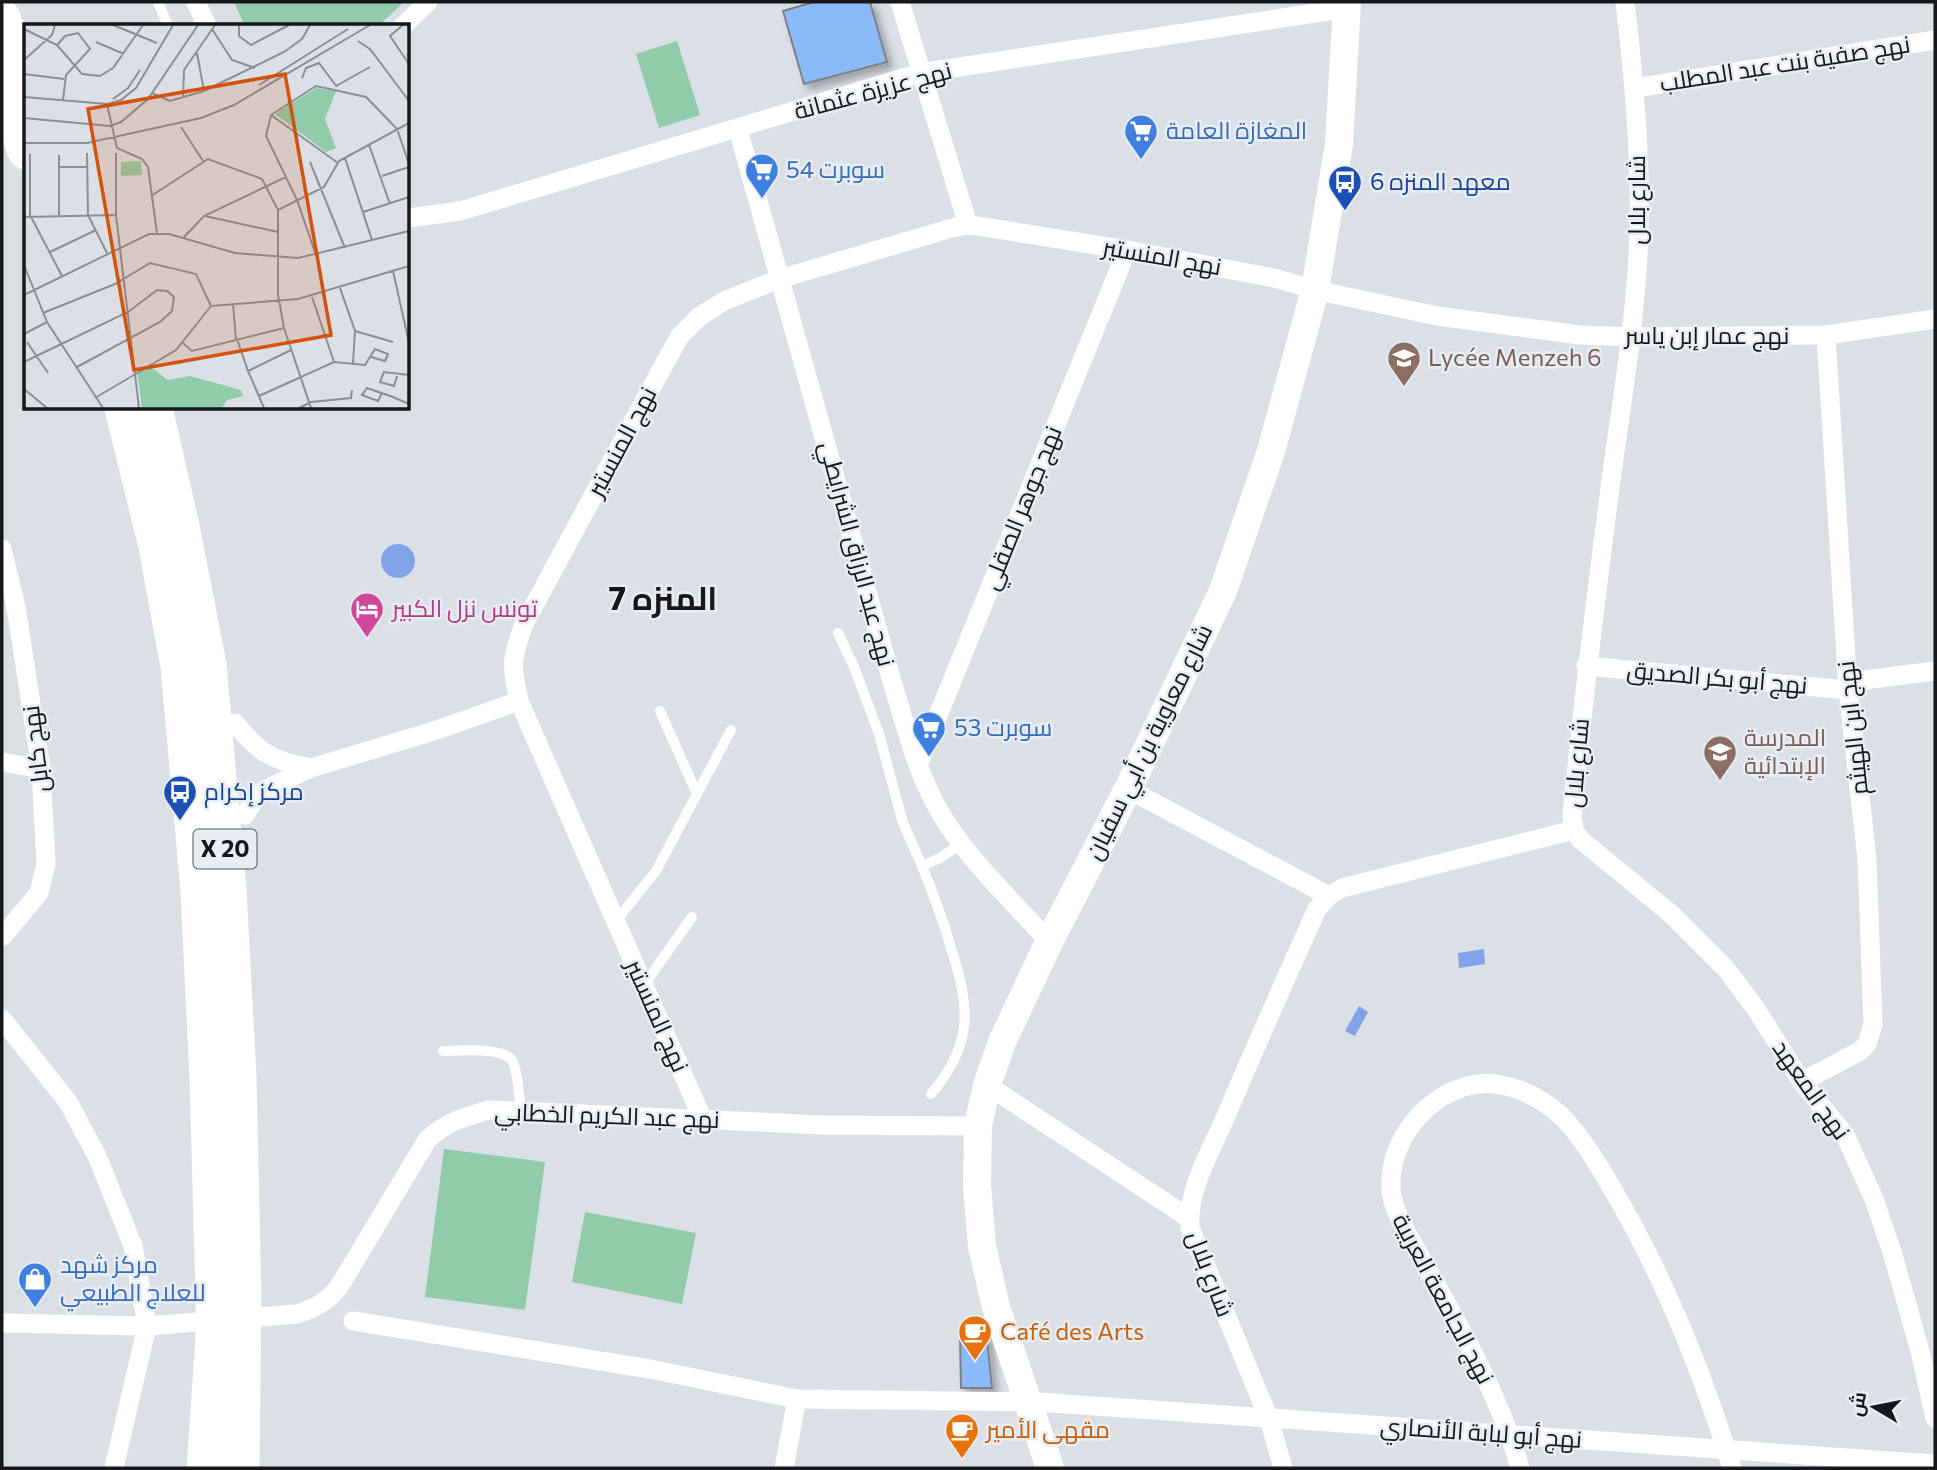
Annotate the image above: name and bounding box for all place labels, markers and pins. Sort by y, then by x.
supermarket icon: المغازة العامة [1122,112,1160,161]
place label: المغازة العامة [1166,115,1307,144]
supermarket icon: سوبرت 54 [743,151,781,200]
place label: سوبرت 54 [786,154,885,183]
bus stop icon: معهد المنزه 6 [1326,163,1364,212]
place label: معهد المنزه 6 [1370,166,1511,196]
school or university icon: Lycée Menzeh 6 [1385,339,1423,388]
place label: Lycée Menzeh 6 [1428,342,1602,371]
hotel icon: تونس نزل الكبير [348,590,386,639]
place label: تونس نزل الكبير [390,593,538,623]
supermarket icon: سوبرت 53 [910,709,948,758]
place label: سوبرت 53 [954,712,1052,741]
place label: المدرسة الإبتدائية [1744,722,1826,781]
school or university icon: المدرسة الإبتدائية [1701,733,1739,782]
bus stop icon: مركز إكرام [161,773,199,822]
place label: مركز إكرام [204,776,304,808]
place label: مركز شهد للعلاج الطبيعي [60,1249,205,1312]
shop icon: مركز شهد للعلاج الطبيعي [16,1260,54,1309]
cafe icon: Café des Arts [956,1313,994,1362]
place label: Café des Arts [1000,1316,1144,1345]
cafe icon: مقهى الأمير [943,1411,981,1460]
place label: مقهى الأمير [984,1414,1110,1444]

